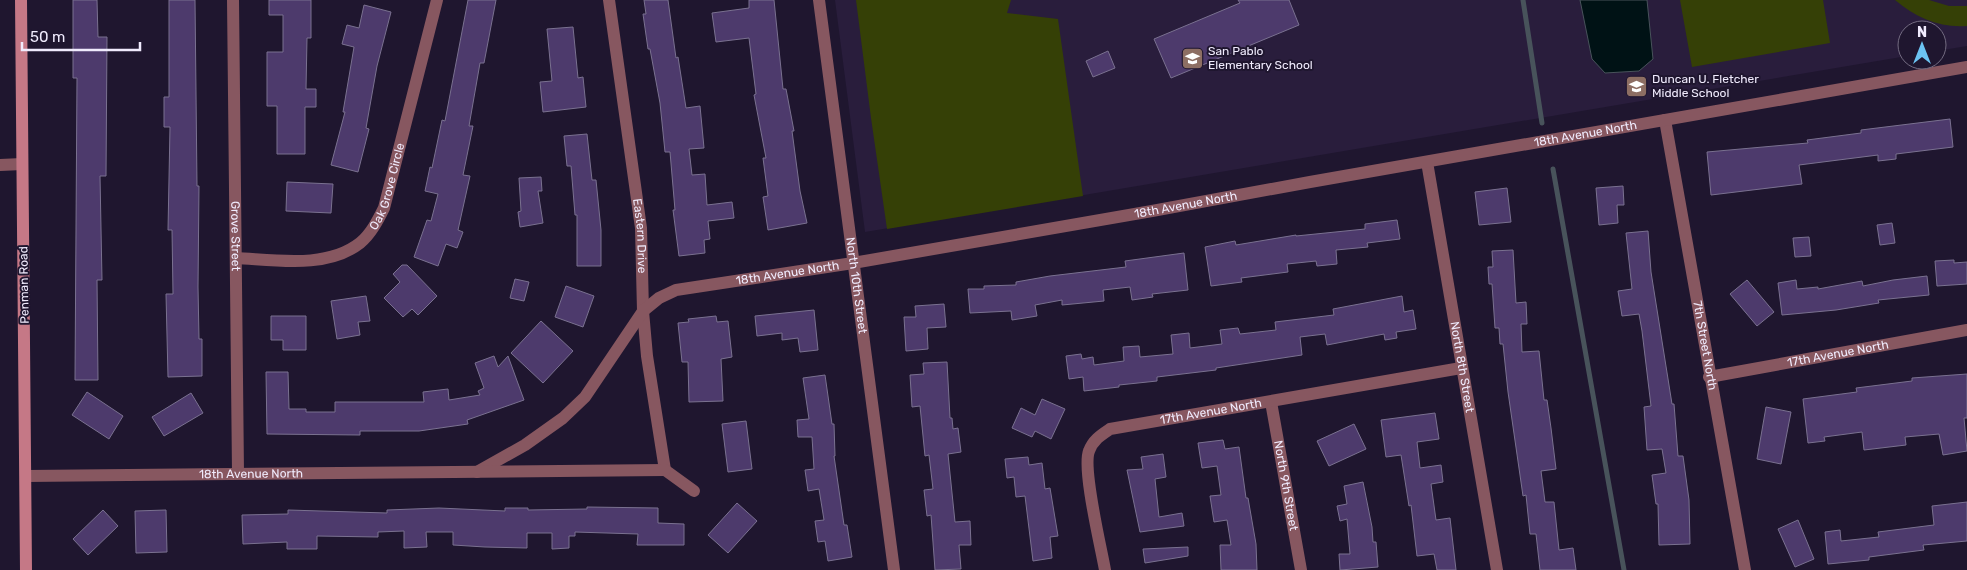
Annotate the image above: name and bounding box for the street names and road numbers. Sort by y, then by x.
street label: 18th Avenue North [1533,118,1638,150]
street label: Oak Grove Circle [366,141,407,233]
street label: 18th Avenue North [1133,189,1238,221]
street label: Eastern Drive [630,197,649,274]
street label: Grove Street [228,201,243,271]
street label: North 10th Street [843,236,870,335]
street label: Penman Road [16,246,32,324]
street label: 18th Avenue North [735,258,840,288]
street label: 7th Street North [1690,300,1720,391]
street label: North 8th Street [1447,320,1477,414]
street label: 17th Avenue North [1786,337,1890,370]
street label: 17th Avenue North [1159,396,1263,427]
street label: North 9th Street [1271,439,1301,532]
street label: 18th Avenue North [199,466,303,481]

